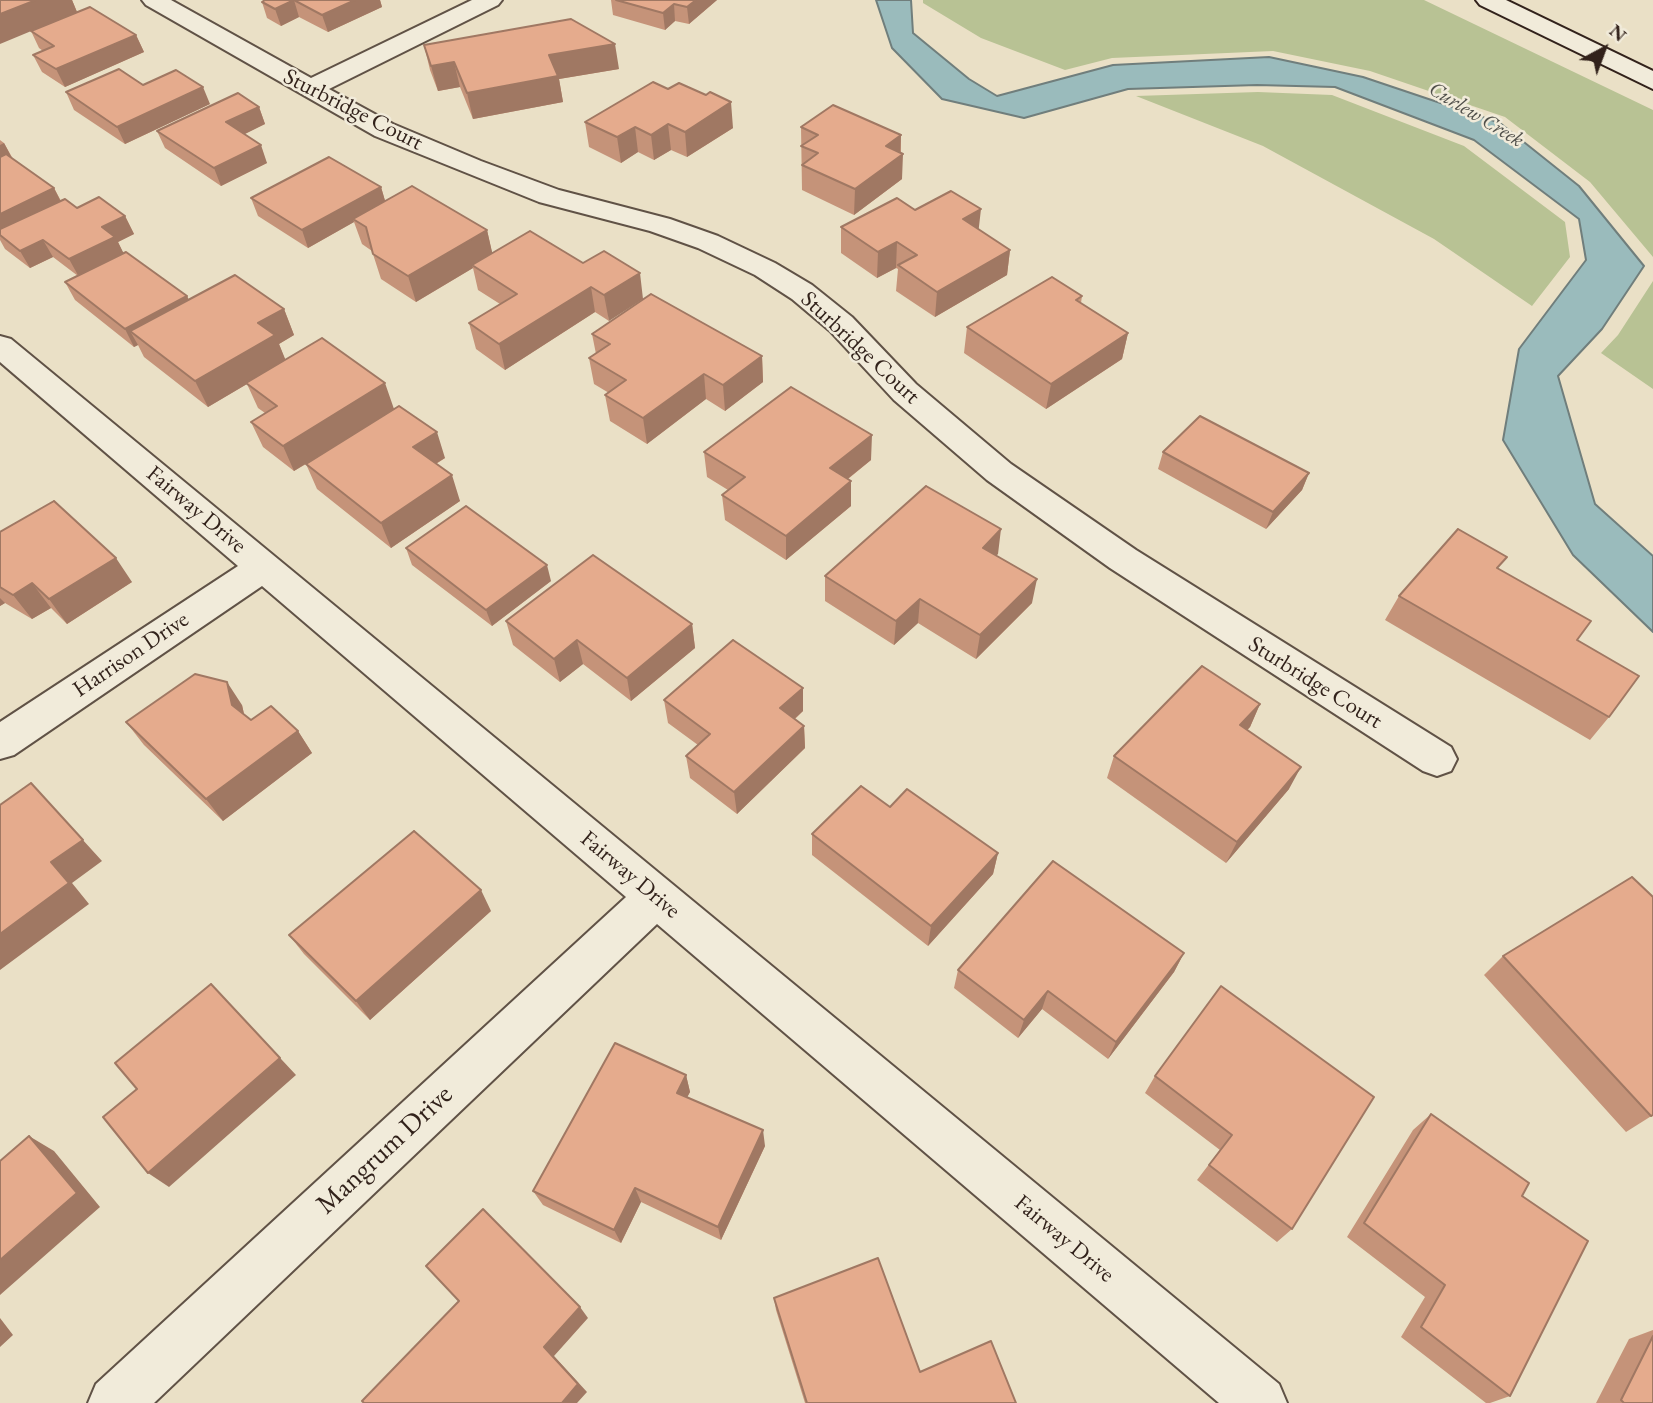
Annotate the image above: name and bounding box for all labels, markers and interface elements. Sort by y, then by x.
north arrow [1569,14,1639,84]
text: N [1604,18,1632,47]
street label: Sturbridge Court [279,63,427,157]
water label: Curlew Creek [1424,77,1528,153]
street label: Sturbridge Court [795,286,925,410]
street label: Fairway Drive [141,460,251,560]
street label: Harrison Drive [68,606,194,704]
street label: Sturbridge Court [1243,631,1387,735]
street label: Fairway Drive [575,825,685,925]
street label: Mangrum Drive [310,1078,460,1222]
street label: Fairway Drive [1009,1189,1119,1289]

